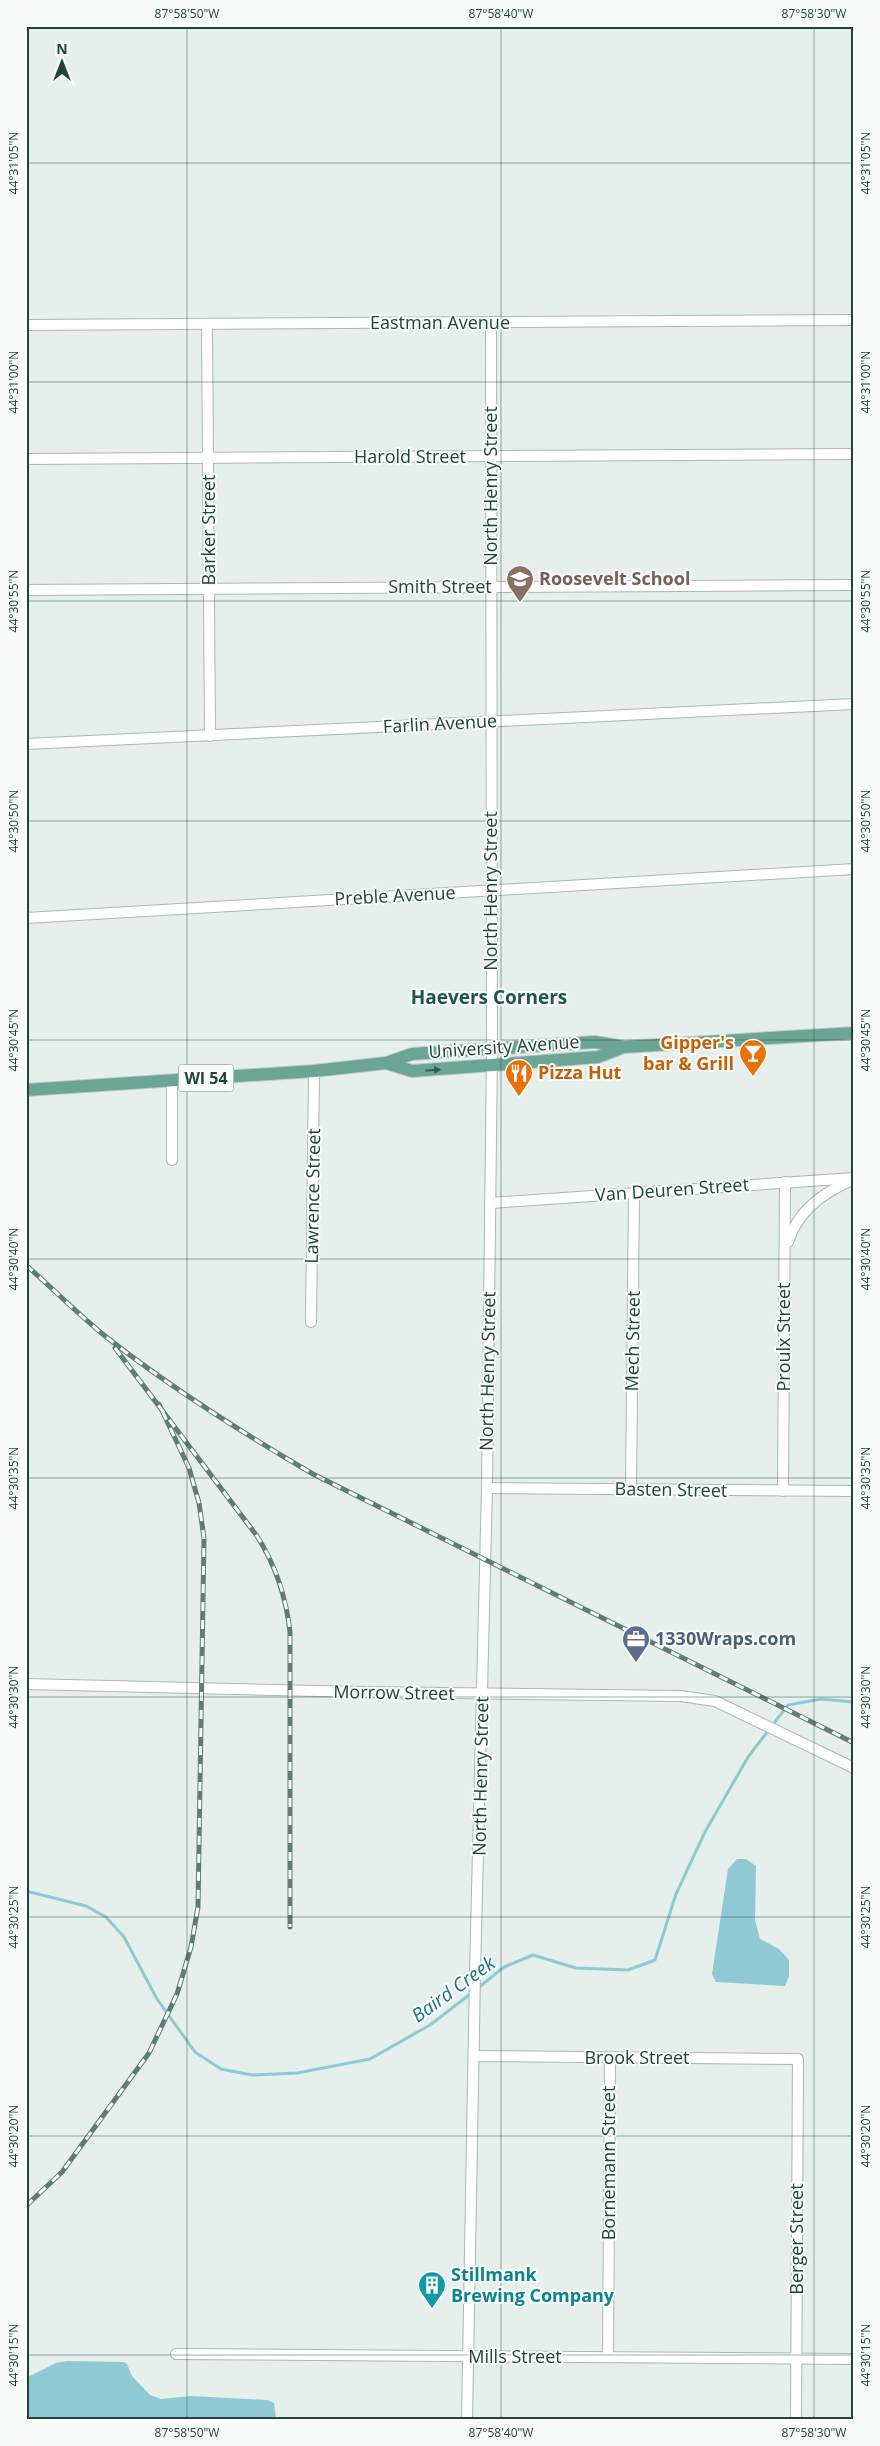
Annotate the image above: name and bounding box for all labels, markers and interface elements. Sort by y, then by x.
text: 87°58'50"W [155,5,219,22]
text: 87°58'40"W [469,5,533,22]
text: 87°58'30"W [782,5,846,22]
north arrow [38,38,88,88]
text: N [56,39,68,58]
text: 44°31'05"N [5,132,22,194]
text: 44°31'05"N [857,132,874,194]
street label: Eastman Avenue [370,310,510,334]
text: 44°31'00"N [5,351,22,413]
text: 44°31'00"N [857,351,874,413]
street label: North Henry Street [478,406,502,566]
street label: Harold Street [354,444,466,468]
street label: Barker Street [196,475,220,585]
school or university icon: Roosevelt School [505,564,535,603]
place label: Roosevelt School [539,566,690,590]
text: 44°30'55"N [5,570,22,632]
text: 44°30'55"N [857,570,874,632]
street label: Smith Street [388,574,492,598]
street label: Farlin Avenue [382,708,498,738]
text: 44°30'50"N [5,790,22,852]
text: 44°30'50"N [857,790,874,852]
street label: North Henry Street [478,811,502,971]
street label: Preble Avenue [334,880,456,910]
district label: Haevers Corners [411,984,567,1010]
text: 44°30'45"N [5,1009,22,1071]
text: 44°30'45"N [857,1009,874,1071]
street label: University Avenue [428,1029,580,1063]
place label: Gipper's bar & Grill [643,1030,734,1075]
bar icon: Gipper's bar & Grill [738,1038,768,1077]
restaurant icon: Pizza Hut [504,1058,534,1097]
place label: Pizza Hut [538,1060,622,1084]
road number: WI 54 [178,1064,234,1092]
one-way arrow [426,1065,442,1073]
street label: Lawrence Street [299,1128,325,1264]
street label: Van Deuren Street [594,1172,750,1206]
text: 44°30'40"N [5,1228,22,1290]
text: 44°30'40"N [857,1228,874,1290]
street label: Proulx Street [771,1283,795,1391]
street label: Mech Street [619,1290,645,1392]
street label: North Henry Street [474,1291,500,1451]
text: 44°30'35"N [5,1447,22,1509]
text: 44°30'35"N [857,1447,874,1509]
street label: Basten Street [614,1476,728,1502]
office icon: 1330Wraps.com [621,1624,651,1663]
place label: 1330Wraps.com [655,1626,796,1650]
text: 44°30'30"N [5,1666,22,1728]
text: 44°30'30"N [857,1666,874,1728]
street label: Morrow Street [333,1679,455,1705]
street label: North Henry Street [467,1696,493,1856]
text: 44°30'25"N [5,1886,22,1948]
text: 44°30'25"N [857,1886,874,1948]
water label: Baird Creek [406,1949,501,2028]
street label: Brook Street [584,2045,690,2069]
street label: Bornemann Street [596,2086,620,2240]
text: 44°30'20"N [5,2105,22,2167]
text: 44°30'20"N [857,2105,874,2167]
street label: Berger Street [784,2183,808,2295]
place label: Stillmank Brewing Company [451,2262,615,2307]
building icon: Stillmank Brewing Company [417,2270,447,2309]
text: 44°30'15"N [5,2324,22,2386]
text: 44°30'15"N [857,2324,874,2386]
street label: Mills Street [468,2344,562,2368]
text: 87°58'50"W [155,2424,219,2441]
text: 87°58'40"W [469,2424,533,2441]
text: 87°58'30"W [782,2424,846,2441]

